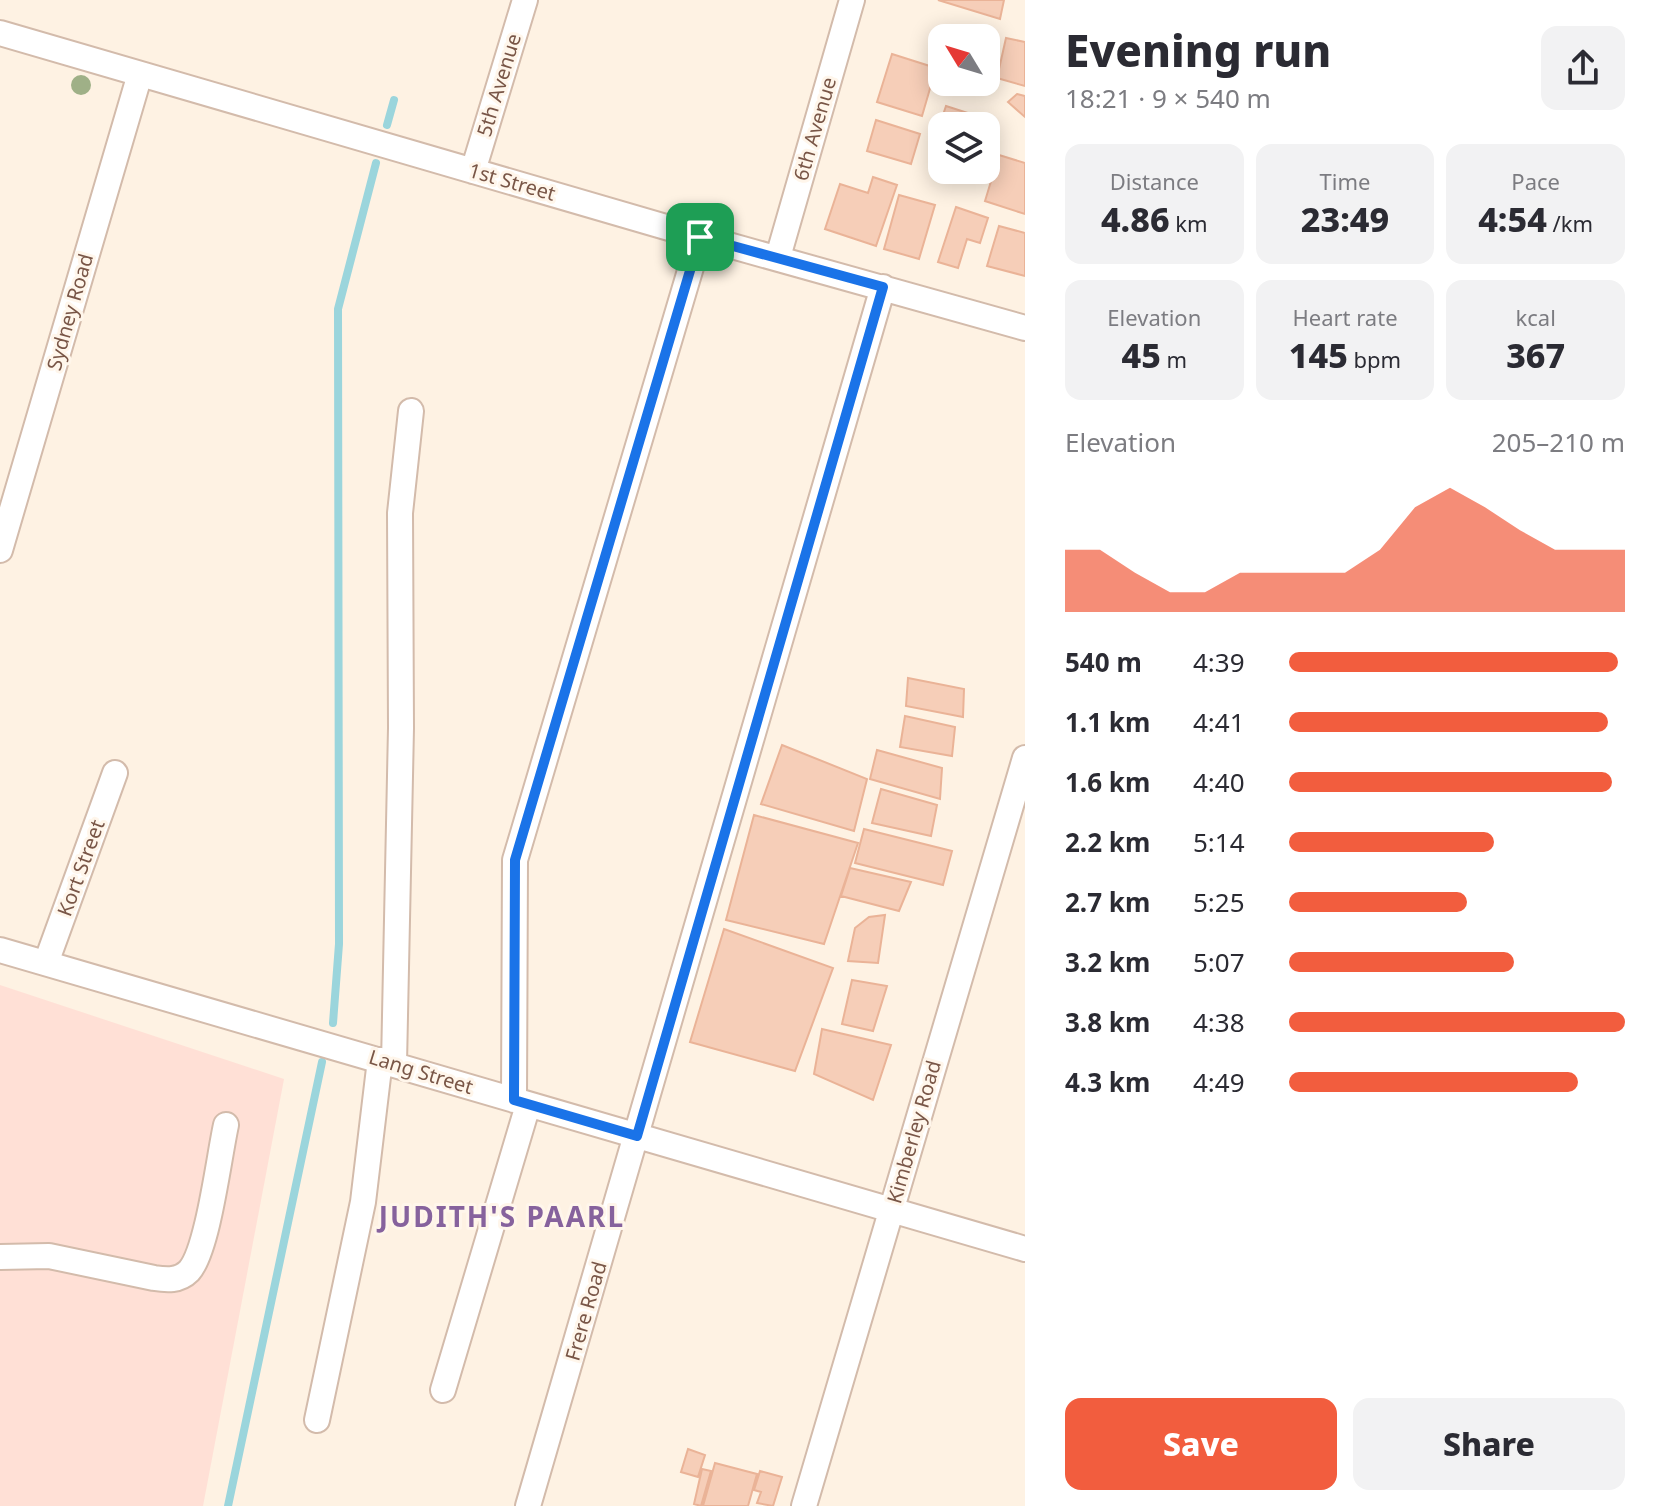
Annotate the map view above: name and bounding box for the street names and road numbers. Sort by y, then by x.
street label: 5th Avenue [470,30,527,140]
street label: 6th Avenue [787,74,842,184]
street label: 1st Street [466,156,559,207]
street label: Sydney Road [40,250,99,373]
street label: Kort Street [51,816,110,920]
street label: Lang Street [366,1043,476,1100]
street label: Kimberley Road [880,1057,947,1207]
street label: Frere Road [558,1258,613,1364]

